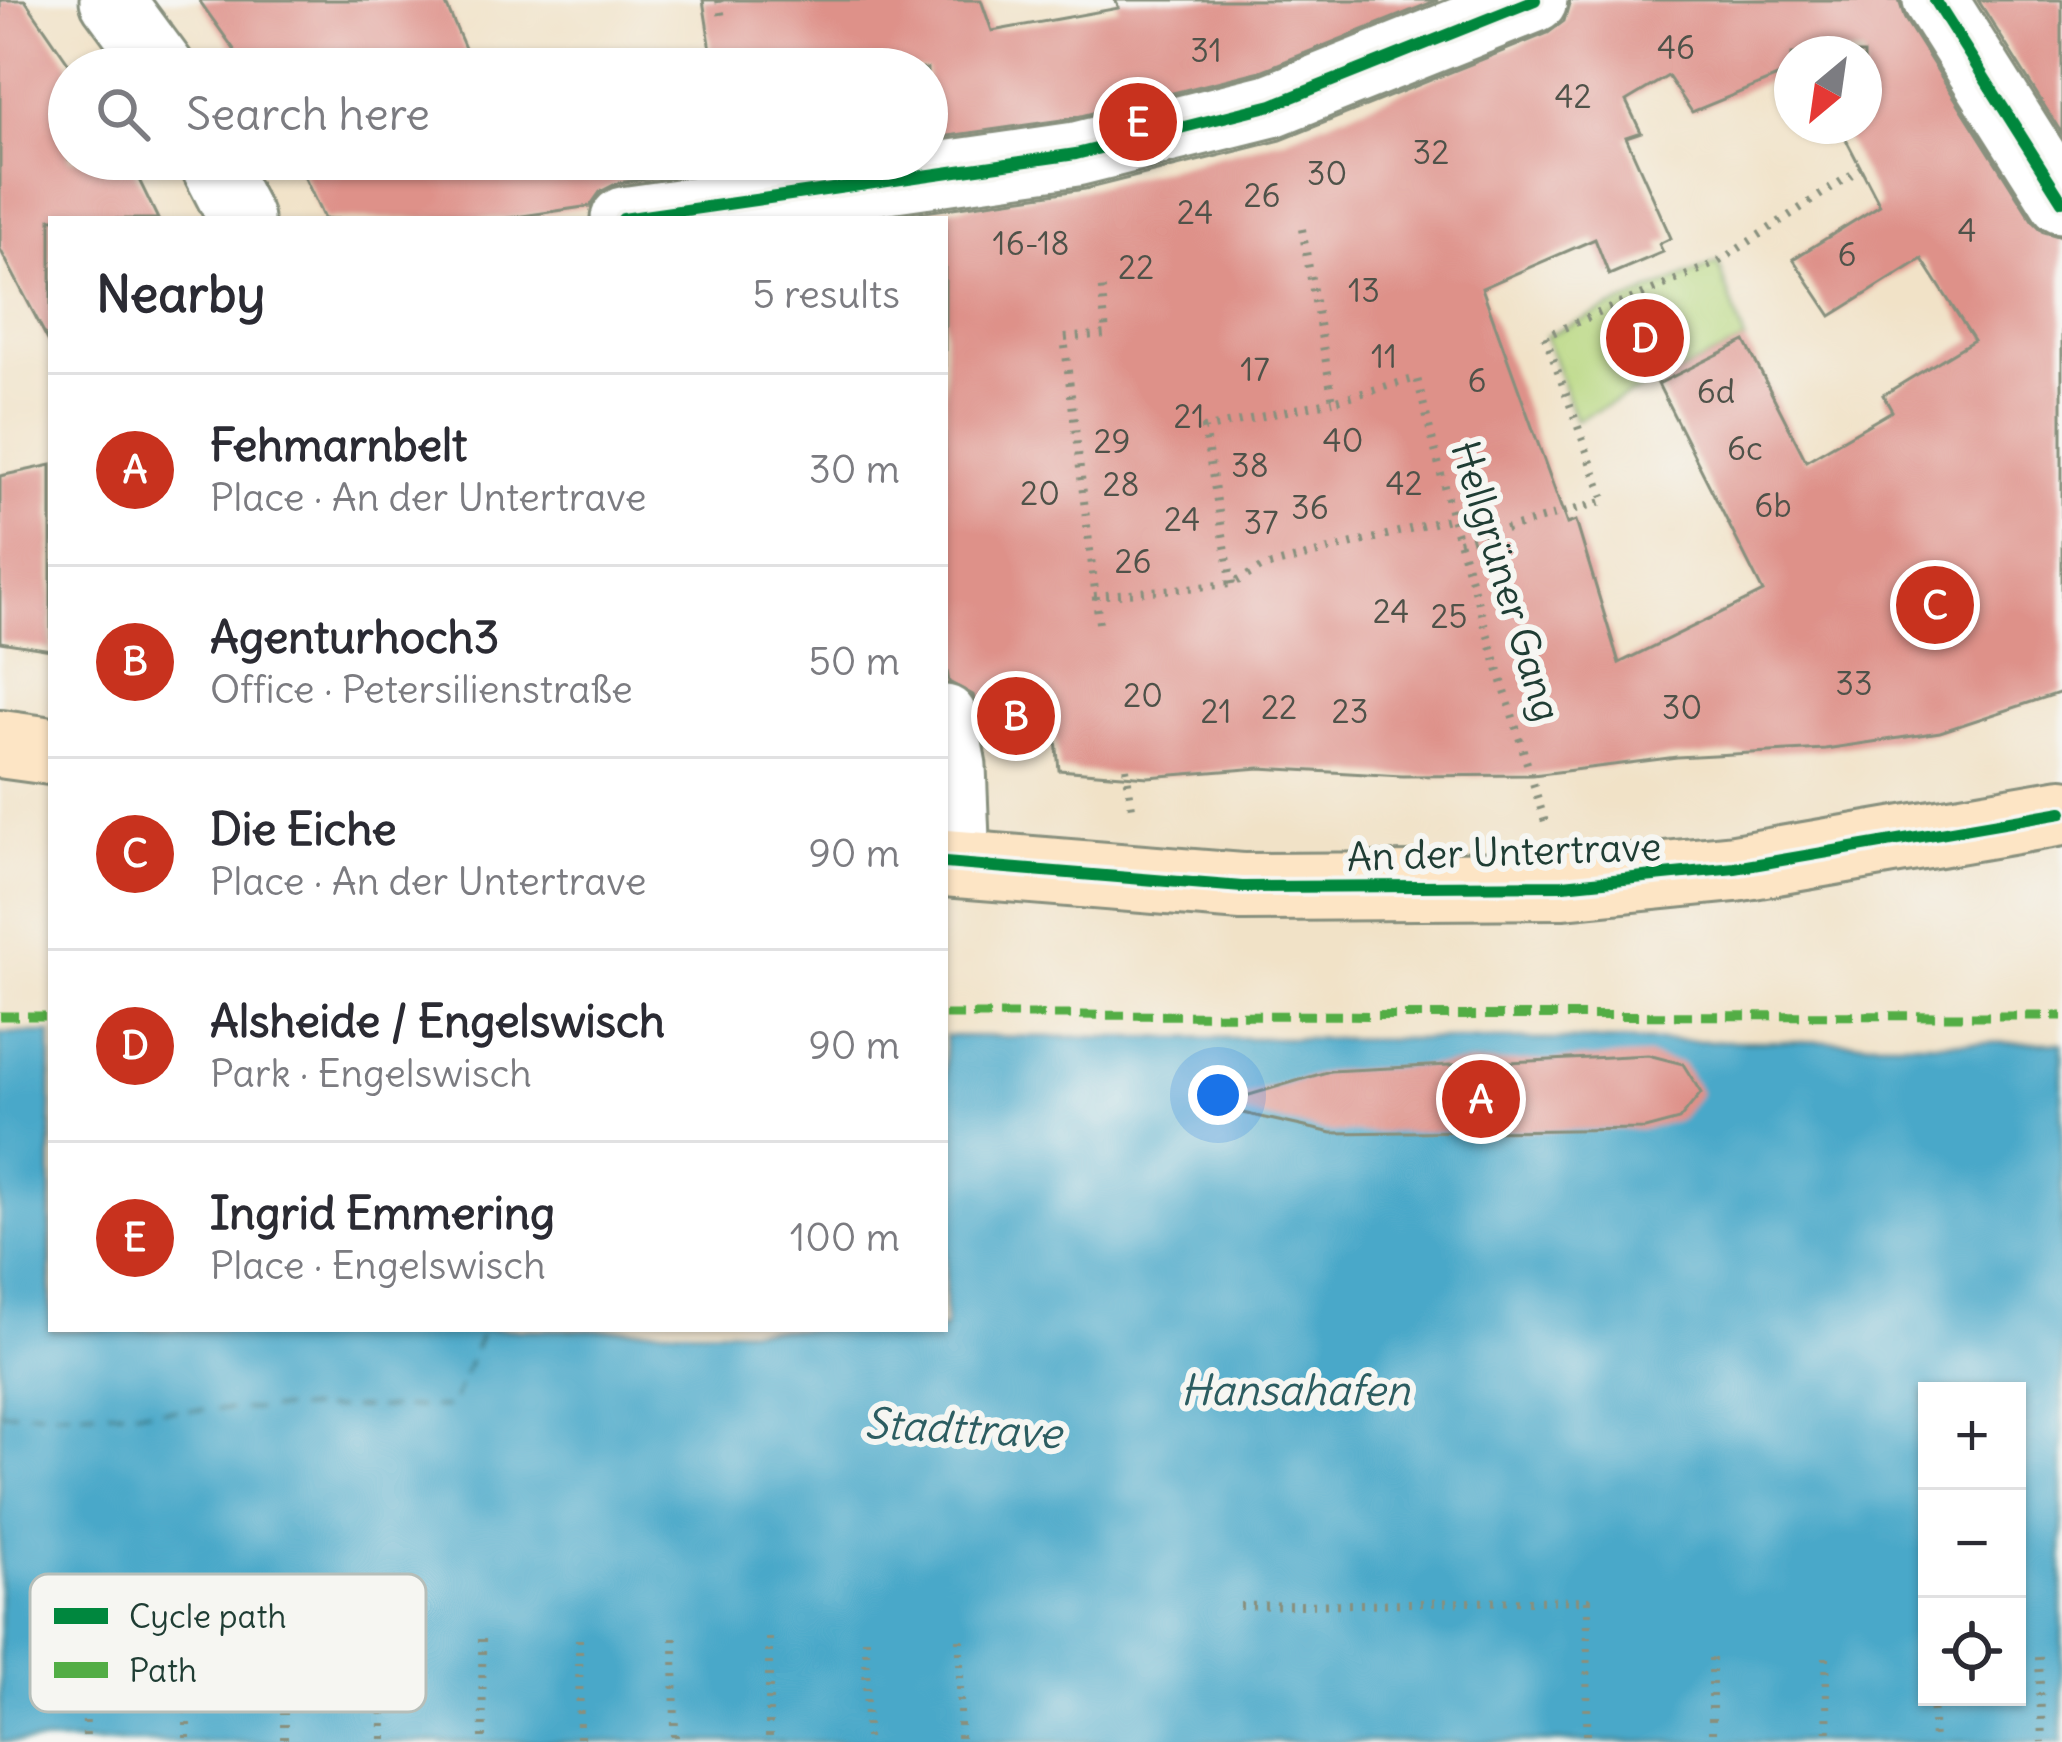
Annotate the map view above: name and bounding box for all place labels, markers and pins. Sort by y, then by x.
pin: E [1099,77,1177,167]
pin: D [1606,293,1684,383]
pin: C [1896,560,1974,650]
pin: B [977,671,1055,761]
pin: A [1442,1054,1520,1144]

